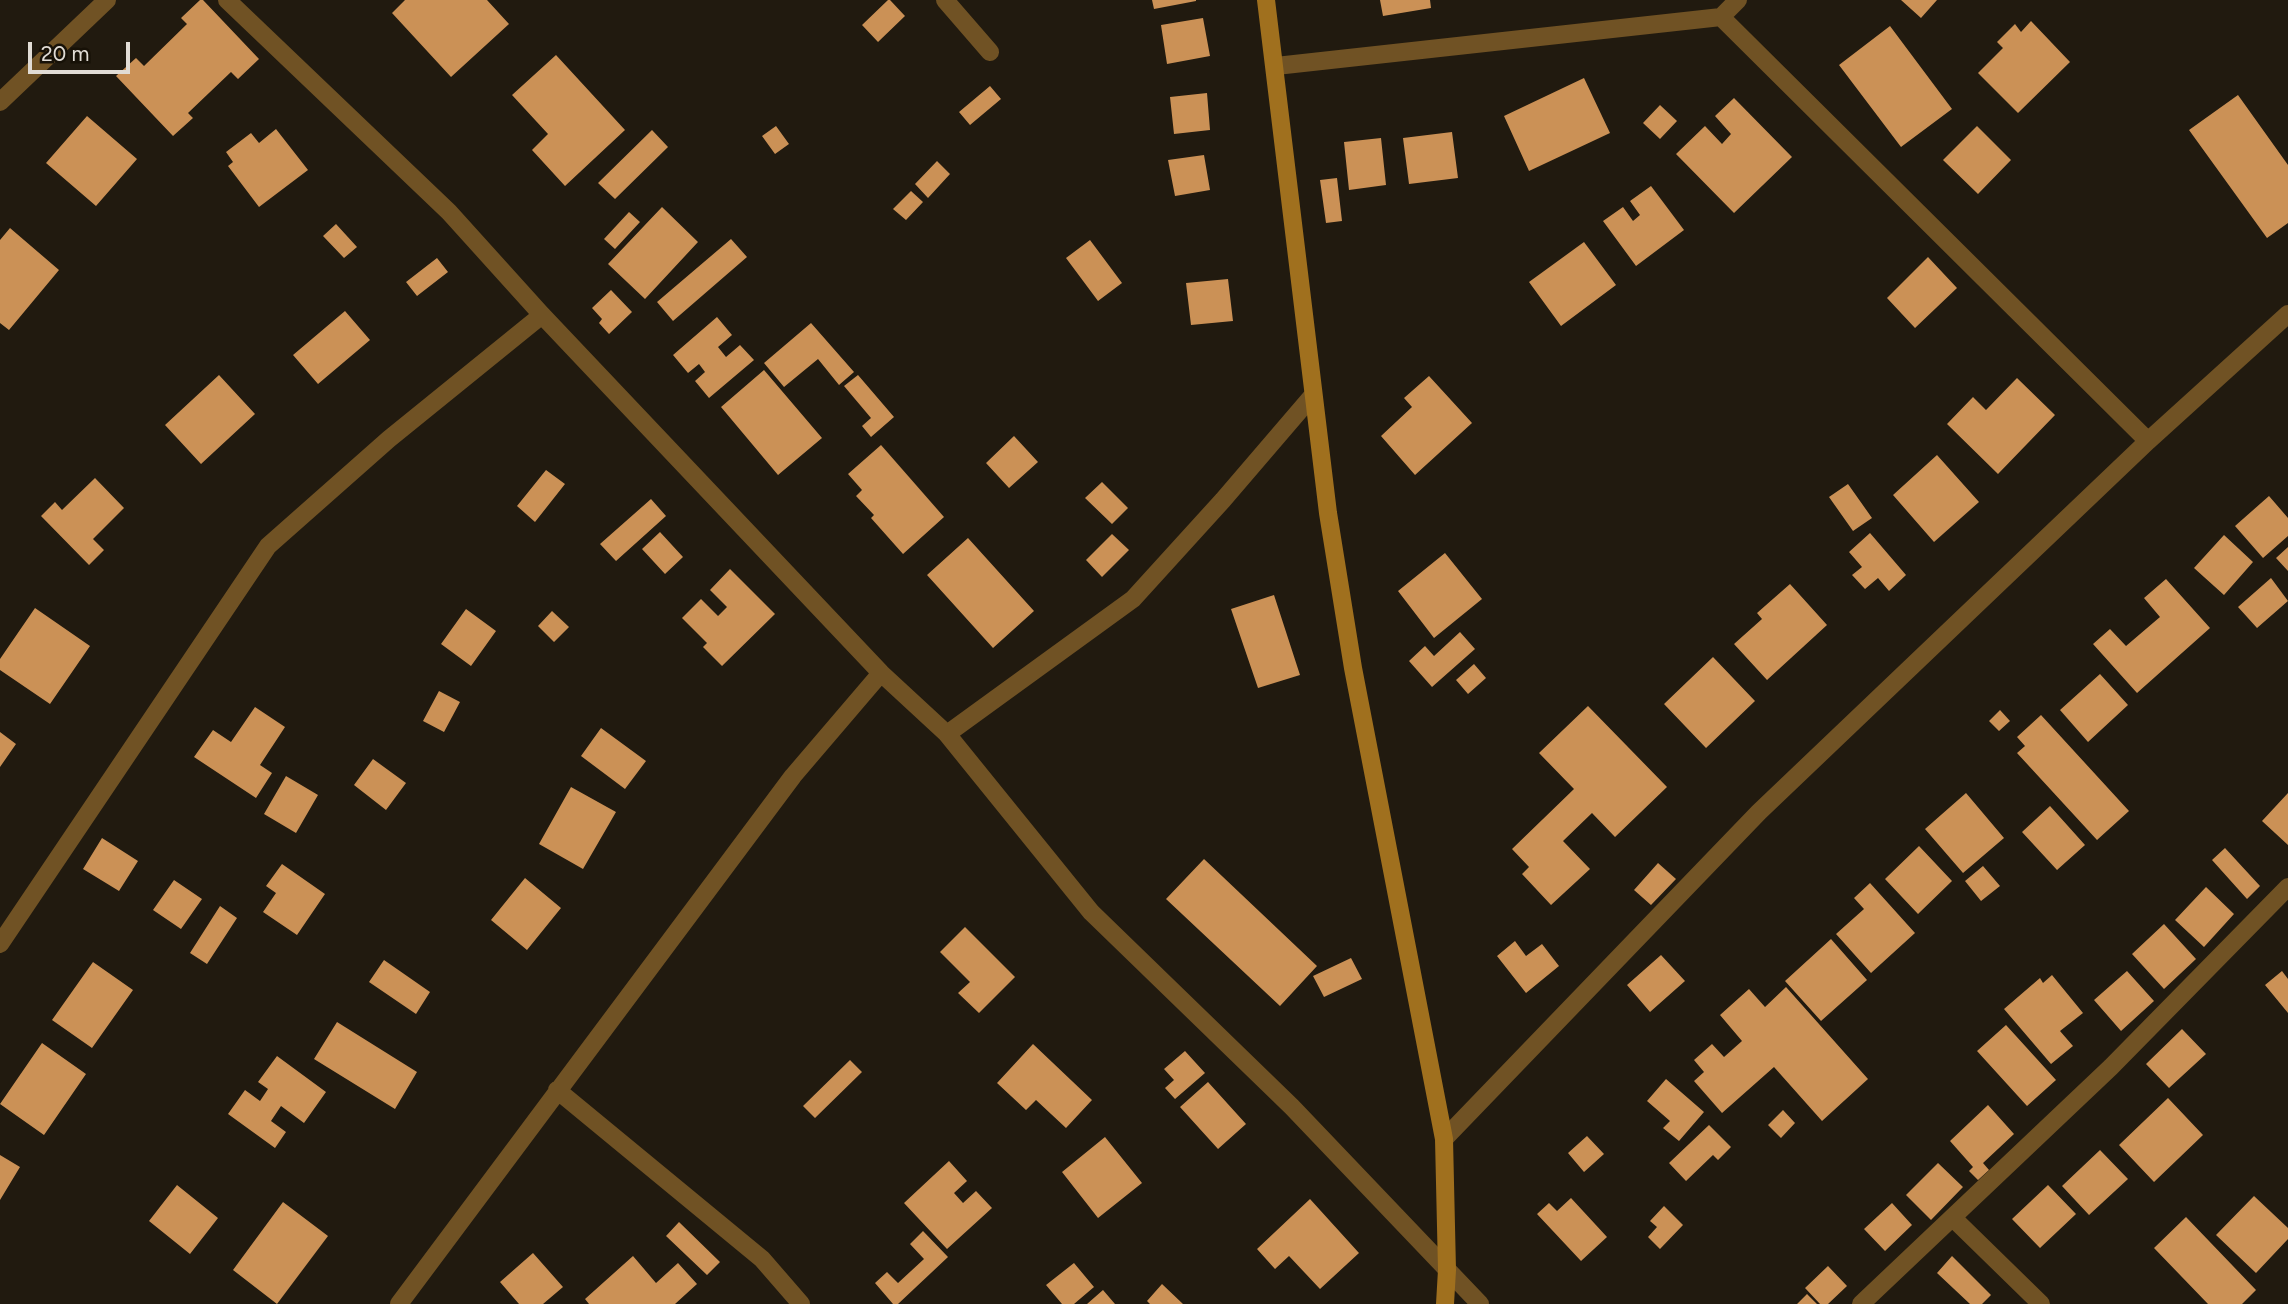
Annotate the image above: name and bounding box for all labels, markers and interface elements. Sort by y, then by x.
scale bar [32,28,133,72]
text: 20 m [41,41,89,66]

